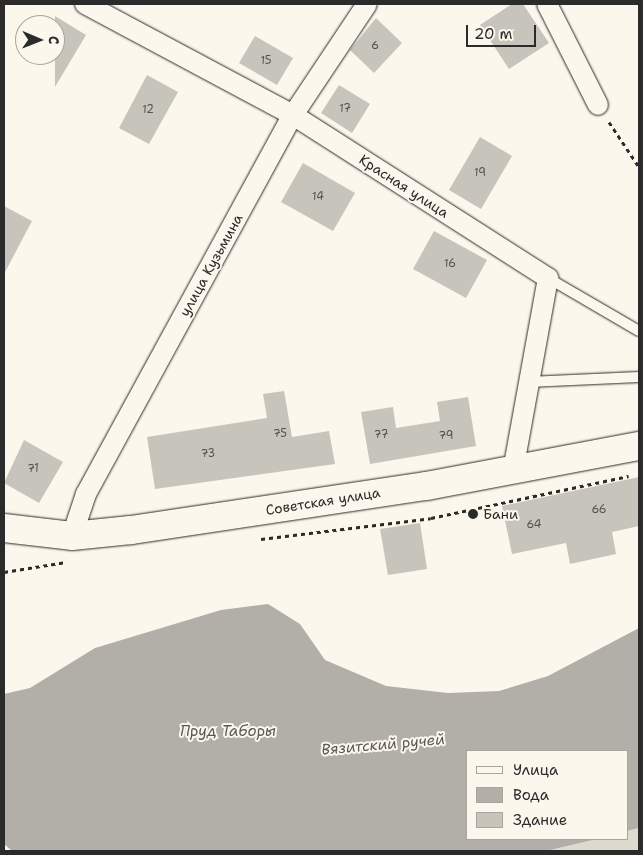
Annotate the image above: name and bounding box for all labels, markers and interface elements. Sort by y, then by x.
north arrow [15,15,65,65]
scale bar [468,15,538,47]
text: 20 m [474,24,513,44]
text: С [45,36,63,45]
house number: 6 [371,39,379,53]
house number: 15 [260,54,272,68]
house number: 17 [339,102,351,116]
house number: 12 [142,103,154,117]
street label: Красная улица [356,151,452,221]
house number: 19 [474,166,486,180]
house number: 14 [312,190,324,204]
street label: улица Кузьмина [176,211,246,319]
house number: 16 [444,257,456,271]
house number: 75 [273,427,287,441]
house number: 77 [374,428,388,442]
house number: 79 [439,429,453,443]
house number: 73 [201,447,215,461]
house number: 71 [27,462,39,476]
street label: Советская улица [265,484,381,518]
house number: 66 [591,503,607,517]
place label: Бани [483,506,518,522]
marker: Бани [467,508,479,520]
house number: 64 [526,518,542,532]
water label: Пруд Таборы [180,723,276,741]
water label: Вязитский ручей [321,731,445,759]
legend [466,750,628,840]
text: Улица [513,760,558,780]
text: Вода [513,785,549,805]
text: Здание [513,810,567,830]

